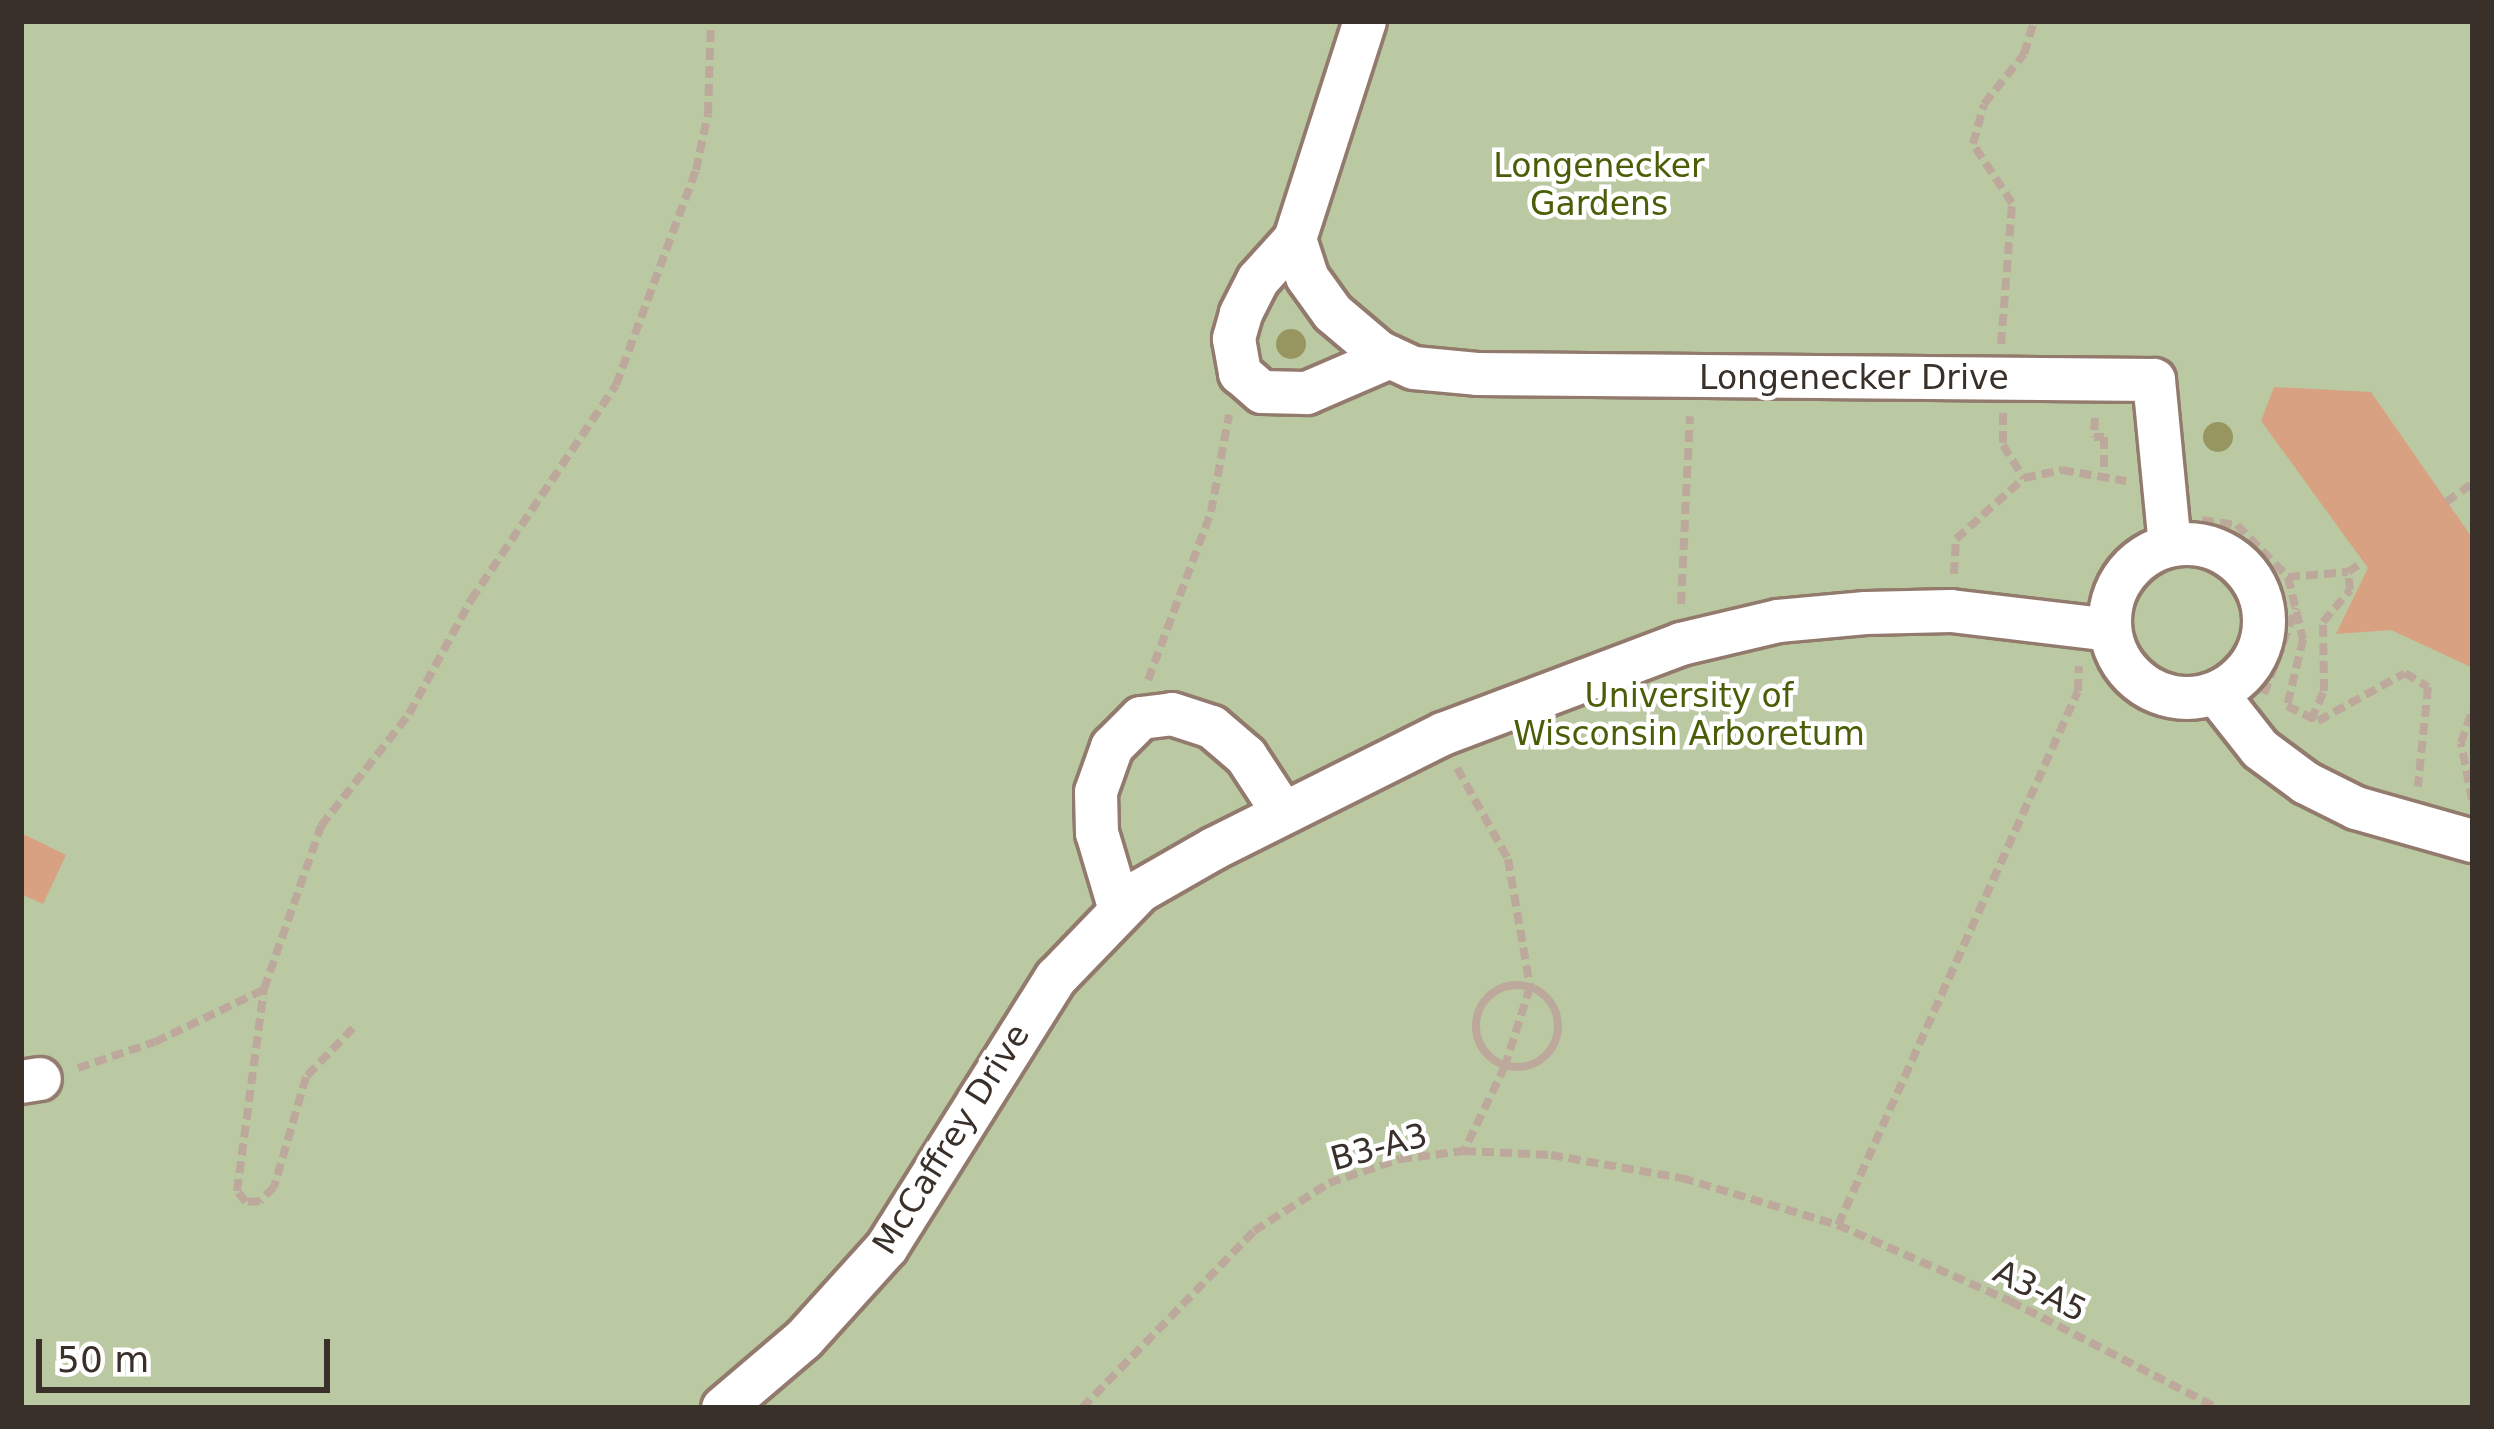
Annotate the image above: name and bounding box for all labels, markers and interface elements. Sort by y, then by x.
park label: Longenecker Gardens [1493,146,1705,224]
street label: Longenecker Drive [1699,358,2009,398]
park label: University of Wisconsin Arboretum [1513,676,1865,754]
street label: McCaffrey Drive [864,1017,1038,1261]
street label: B3-A3 [1326,1115,1432,1179]
street label: A3-A5 [1987,1252,2093,1330]
scale bar [42,1315,336,1389]
text: 50 m [57,1339,149,1380]

